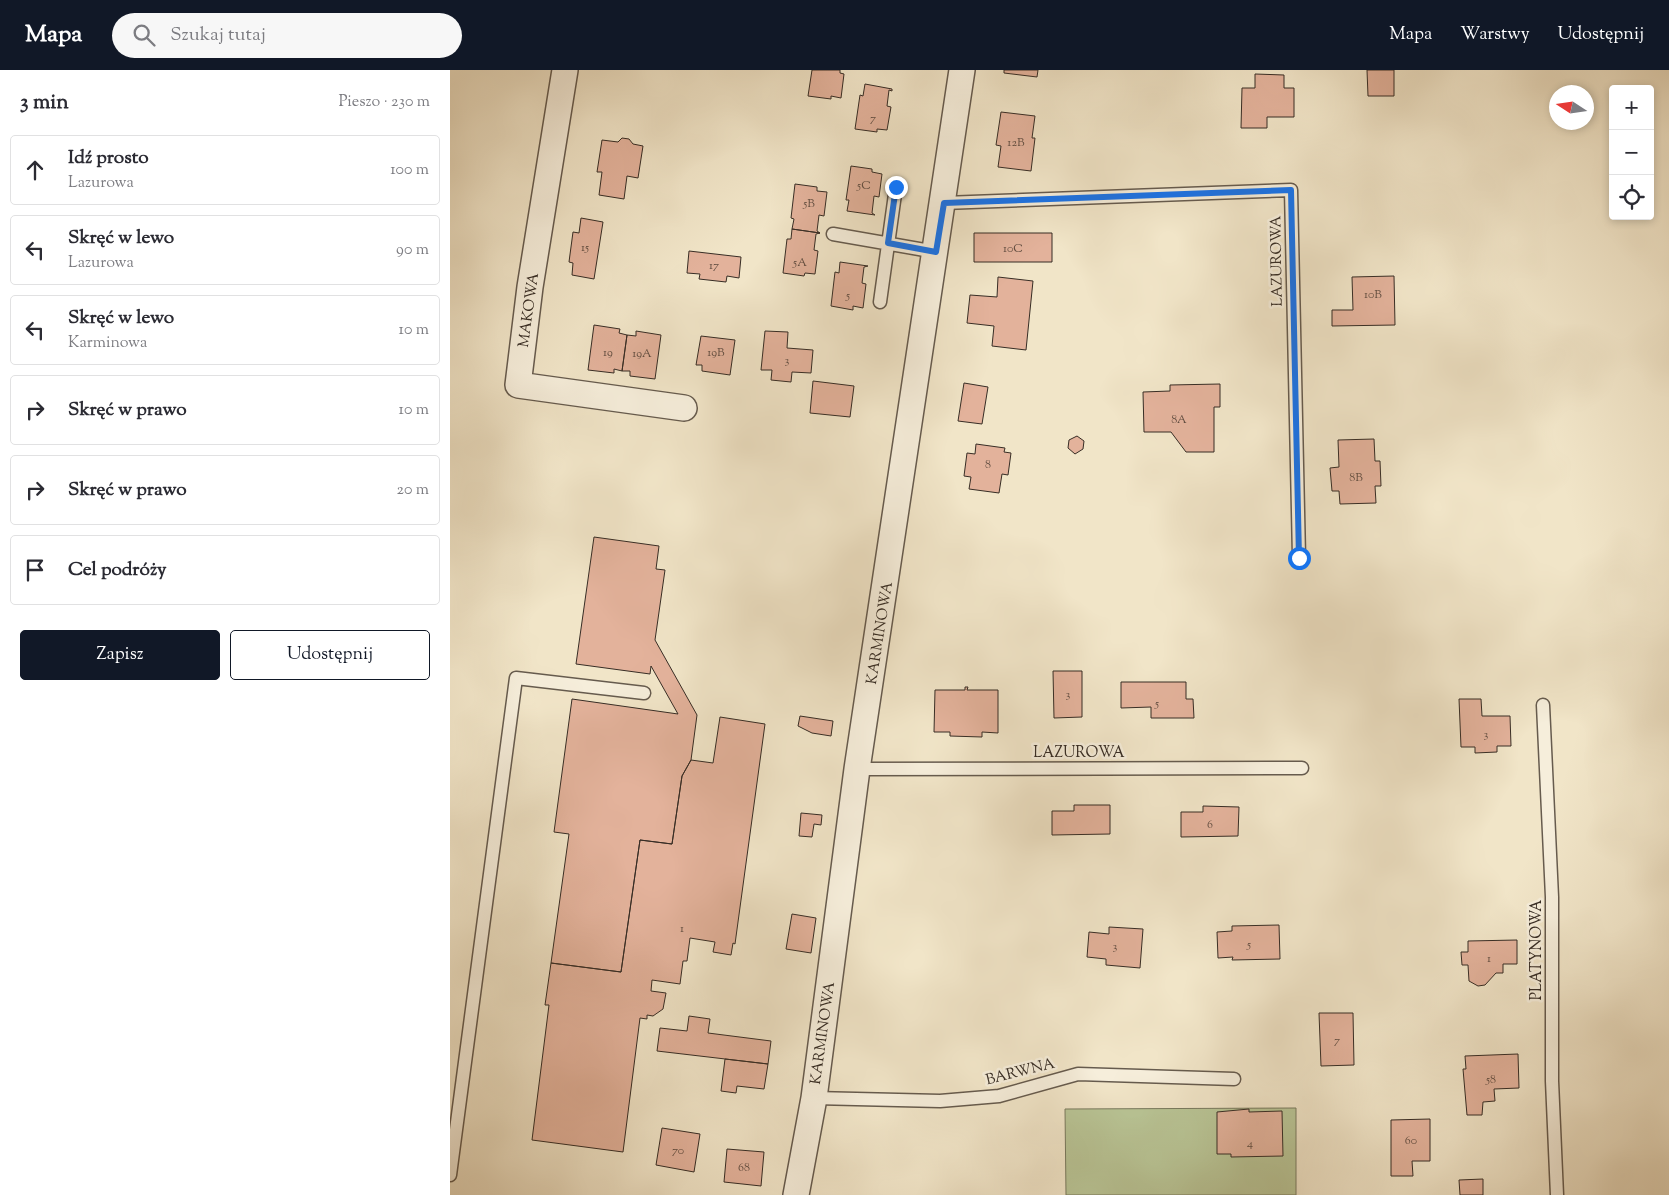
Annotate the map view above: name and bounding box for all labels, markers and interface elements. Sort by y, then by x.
search box [112,13,462,58]
text: Mapa [25,18,82,52]
icon: search [130,21,158,49]
text: Szukaj tutaj [170,22,266,49]
text: Mapa [1389,22,1432,48]
text: Warstwy [1460,22,1530,48]
text: Udostępnij [1558,22,1644,48]
north arrow [1549,85,1594,130]
map controls [1609,85,1654,220]
button: + [1609,85,1654,130]
text: 3 min [20,88,69,118]
text: Pieszo · 230 m [338,91,430,114]
house number: 7 [870,110,876,128]
button: − [1609,130,1654,175]
house number: 12B [1007,134,1025,152]
text: Idź prosto [68,145,149,172]
icon: ahead [21,156,49,184]
text: 100 m [390,159,429,182]
text: Lazurowa [68,172,134,195]
button: locate [1609,175,1654,220]
route end [885,176,908,199]
house number: 5C [856,177,871,195]
house number: 5B [802,195,815,213]
street label: LAZUROWA [1266,215,1289,307]
text: Skręć w lewo [68,225,174,252]
icon: left [21,236,49,264]
text: 90 m [396,239,429,262]
house number: 15 [581,239,589,257]
house number: 10C [1003,240,1023,258]
text: Lazurowa [68,252,134,275]
house number: 5A [792,254,807,272]
house number: 17 [709,257,719,275]
street label: MAKOWA [514,271,545,349]
house number: 10B [1364,286,1382,304]
house number: 5 [845,287,850,305]
text: Skręć w lewo [68,305,174,332]
icon: left [21,316,49,344]
text: 10 m [399,319,429,342]
text: Karminowa [68,332,147,355]
house number: 19 [603,344,613,362]
house number: 19B [707,344,725,362]
house number: 19A [632,345,652,363]
house number: 3 [785,352,790,370]
icon: right [21,396,49,424]
text: Skręć w prawo [68,397,187,424]
text: 10 m [399,399,429,422]
house number: 8A [1171,411,1187,429]
house number: 8 [985,456,991,474]
house number: 8B [1349,469,1363,487]
icon: right [21,476,49,504]
text: Skręć w prawo [68,477,187,504]
text: 20 m [396,479,429,502]
route start [1288,547,1311,570]
icon: arrive [21,556,49,584]
text: Cel podróży [68,557,167,584]
street label: KARMINOWA [862,580,899,686]
button: Zapisz [20,630,220,680]
button: Udostępnij [230,630,430,680]
house number: 3 [1066,686,1071,704]
house number: 5 [1154,695,1159,713]
house number: 3 [1484,726,1489,744]
street label: LAZUROWA [1033,743,1125,764]
house number: 6 [1207,816,1213,834]
street label: PLATYNOWA [1527,900,1548,1000]
house number: 1 [680,920,684,938]
house number: 5 [1246,936,1251,954]
house number: 3 [1113,938,1118,956]
house number: 1 [1487,950,1491,968]
street label: KARMINOWA [806,980,841,1086]
house number: 7 [1334,1032,1340,1050]
street label: BARWNA [984,1054,1057,1091]
house number: 58 [1485,1071,1496,1089]
house number: 60 [1405,1132,1417,1150]
house number: 4 [1247,1135,1253,1153]
house number: 70 [672,1142,684,1160]
house number: 68 [738,1159,750,1177]

